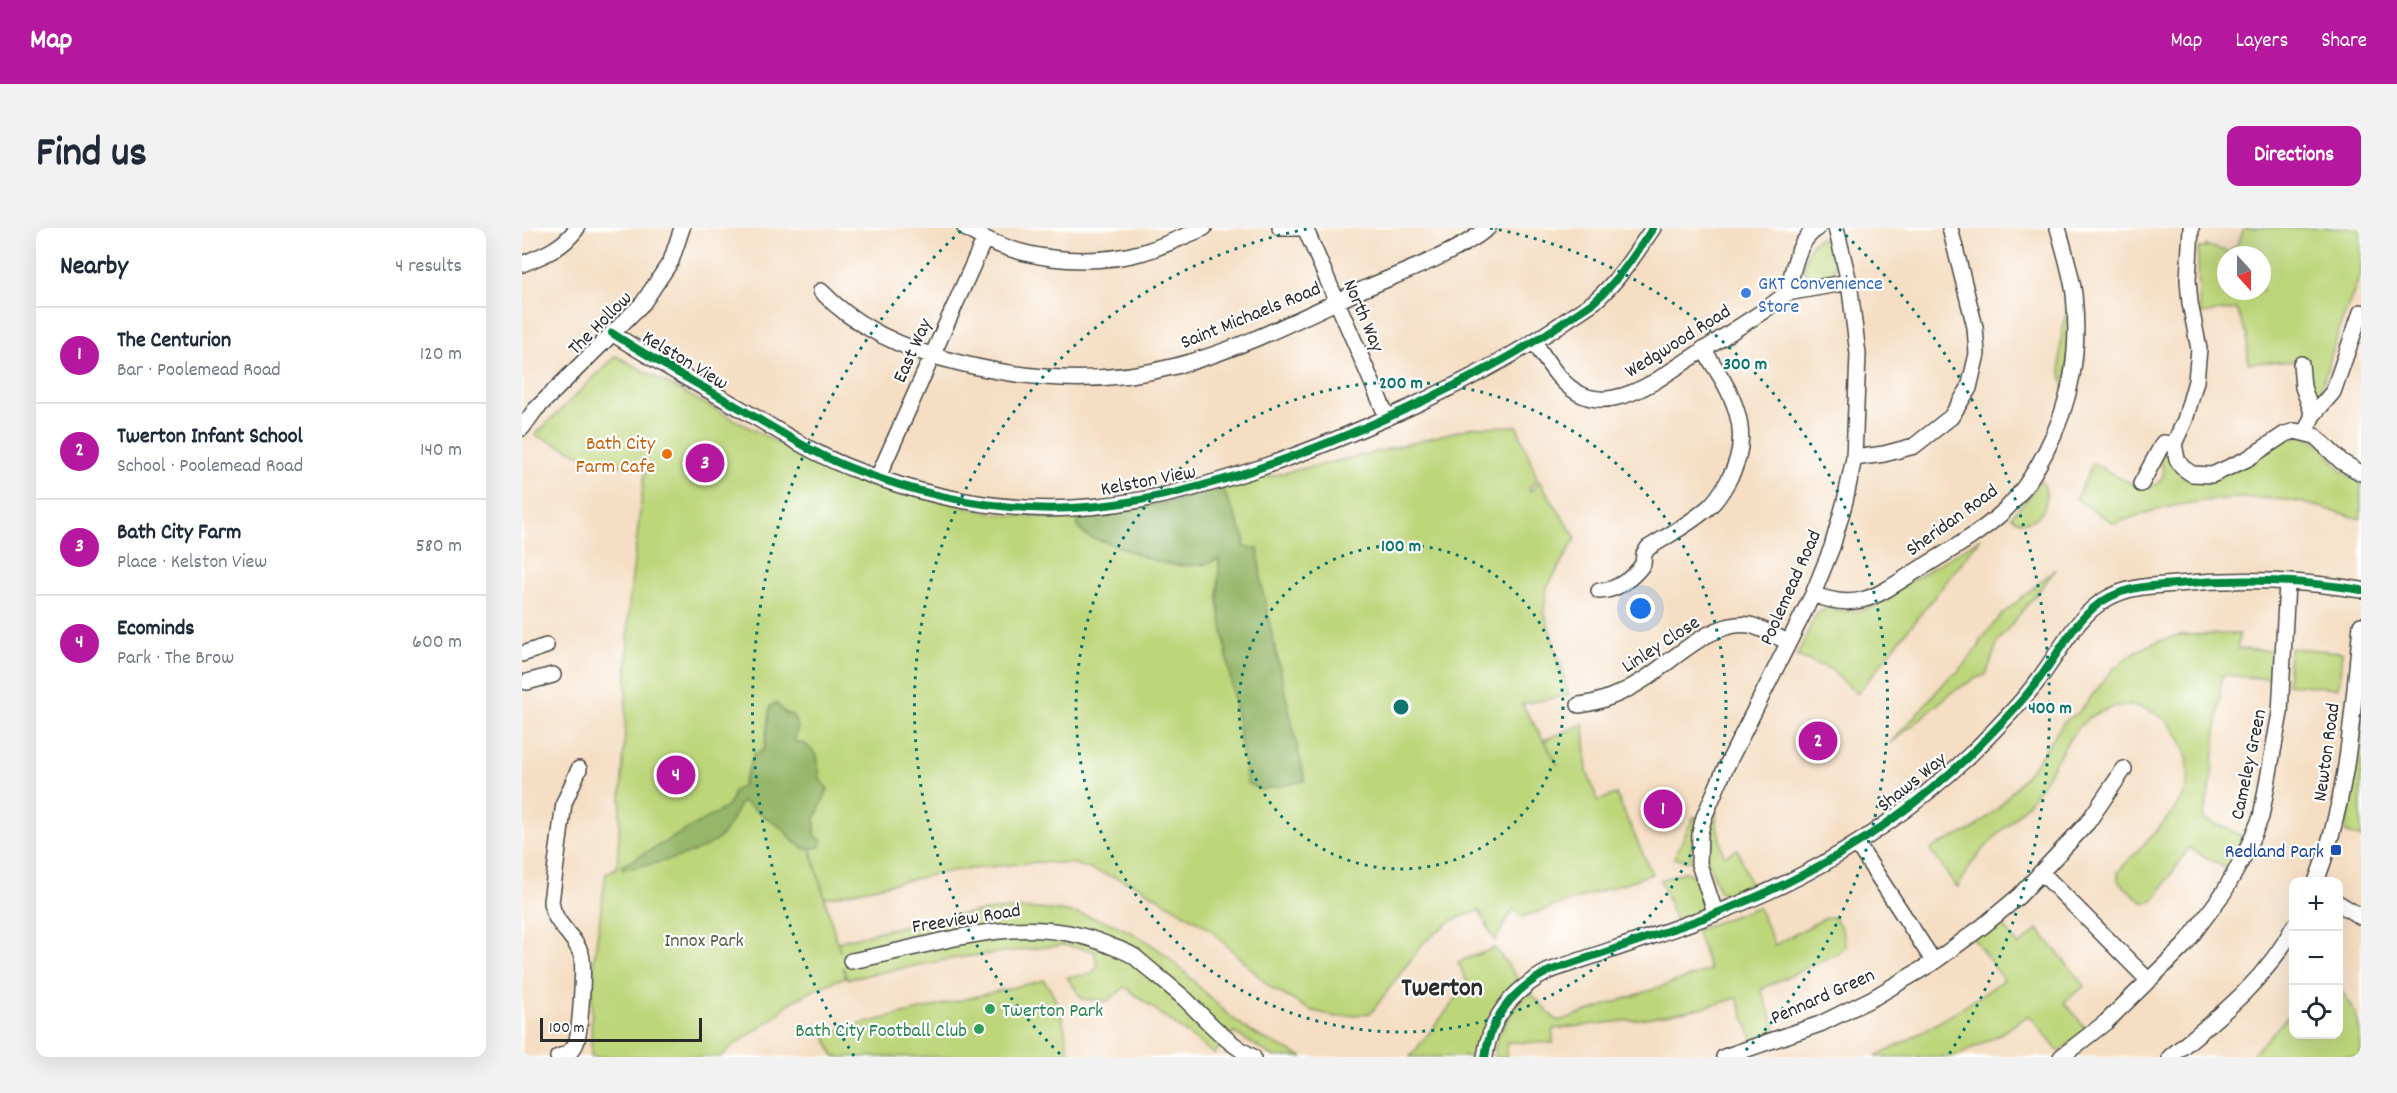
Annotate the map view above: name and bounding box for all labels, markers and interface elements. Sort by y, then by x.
text: Map [30,22,72,62]
text: Map [2171,27,2202,57]
text: Layers [2235,27,2288,57]
text: Share [2321,27,2367,57]
text: Find us [36,126,147,186]
button: Directions [2227,126,2361,186]
north arrow [2217,246,2271,300]
text: Nearby [60,249,128,286]
text: 4 results [395,253,462,281]
place label: GKT Convenience Store [1758,271,1883,322]
street label: Saint Michaels Road [1177,276,1325,358]
street label: North Way [1334,276,1390,358]
street label: The Hollow [563,286,640,363]
marker: GKT Convenience Store [1739,286,1753,300]
street label: Wedgwood Road [1620,299,1737,386]
street label: East Way [887,314,941,388]
street label: Kelston View [636,325,733,398]
text: The Centurion [117,326,231,357]
text: 1 [77,341,82,369]
text: 120 m [420,341,462,369]
text: 300 m [1723,353,1767,378]
text: Bar · Poolemead Road [117,357,281,385]
text: 200 m [1379,372,1423,397]
text: Twerton Infant School [117,422,303,453]
place label: Bath City Farm Cafe [576,431,656,482]
text: 2 [75,437,84,465]
text: 140 m [420,437,462,465]
pin: 3 [686,440,724,486]
marker: Bath City Farm Cafe [660,447,674,461]
text: School · Poolemead Road [117,453,303,481]
street label: Kelston View [1099,459,1199,505]
street label: Sheridan Road [1901,478,2005,564]
text: Bath City Farm [117,518,241,549]
street label: Poolemead Road [1754,526,1830,650]
text: 3 [75,533,84,561]
text: 580 m [416,533,462,561]
text: 100 m [1381,535,1421,560]
text: Place · Kelston View [117,549,267,577]
your location [1626,594,1655,623]
street label: Linley Close [1617,610,1706,681]
text: Ecominds [117,614,195,645]
text: 4 [75,629,84,657]
text: 600 m [412,629,462,657]
text: Park · The Brow [117,645,234,673]
centre of rings [1391,697,1411,717]
text: 400 m [2028,697,2072,722]
street label: Newton Road [2307,701,2349,803]
street label: Cameley Green [2225,707,2275,823]
pin: 2 [1798,718,1838,764]
street label: Shaws Way [1872,746,1954,820]
pin: 4 [656,752,696,798]
pin: 1 [1644,786,1682,832]
place label: Redland Park [2225,839,2324,867]
marker: Redland Park [2329,843,2343,857]
map controls [2289,877,2343,1039]
button: + [2289,877,2343,931]
street label: Freeview Road [910,898,1023,942]
park label: Innox Park [664,928,744,956]
button: − [2289,931,2343,985]
street label: Pennard Green [1767,962,1880,1033]
district label: Twerton [1401,971,1483,1008]
button: locate [2289,985,2343,1039]
place label: Twerton Park [1002,998,1103,1026]
marker: Twerton Park [983,1002,997,1016]
scale bar [540,1015,702,1042]
text: 100 m [549,1017,585,1040]
place label: Bath City Football Club [795,1018,967,1046]
marker: Bath City Football Club [972,1022,986,1036]

